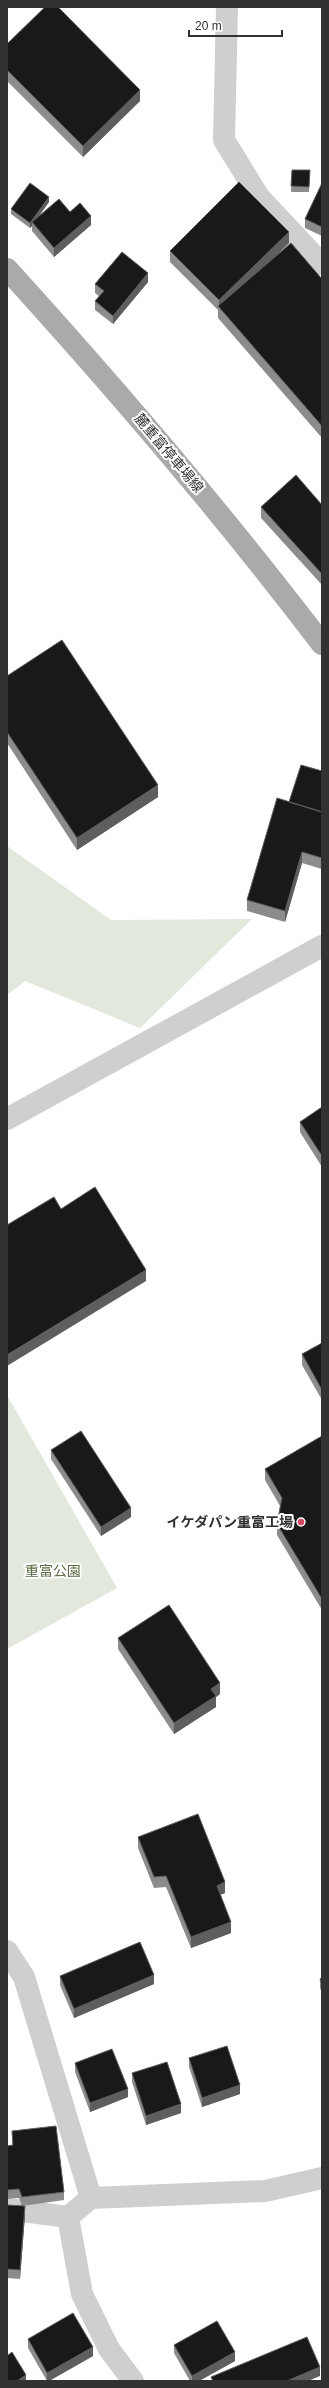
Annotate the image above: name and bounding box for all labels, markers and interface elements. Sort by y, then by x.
scale bar [189,12,282,38]
text: 20 m [195,19,222,33]
street label: 麓重富停車場線 [131,410,207,496]
place label: イケダパン重富工場 [166,1514,293,1530]
marker: イケダパン重富工場 [296,1517,306,1527]
park label: 重富公園 [25,1563,81,1579]

